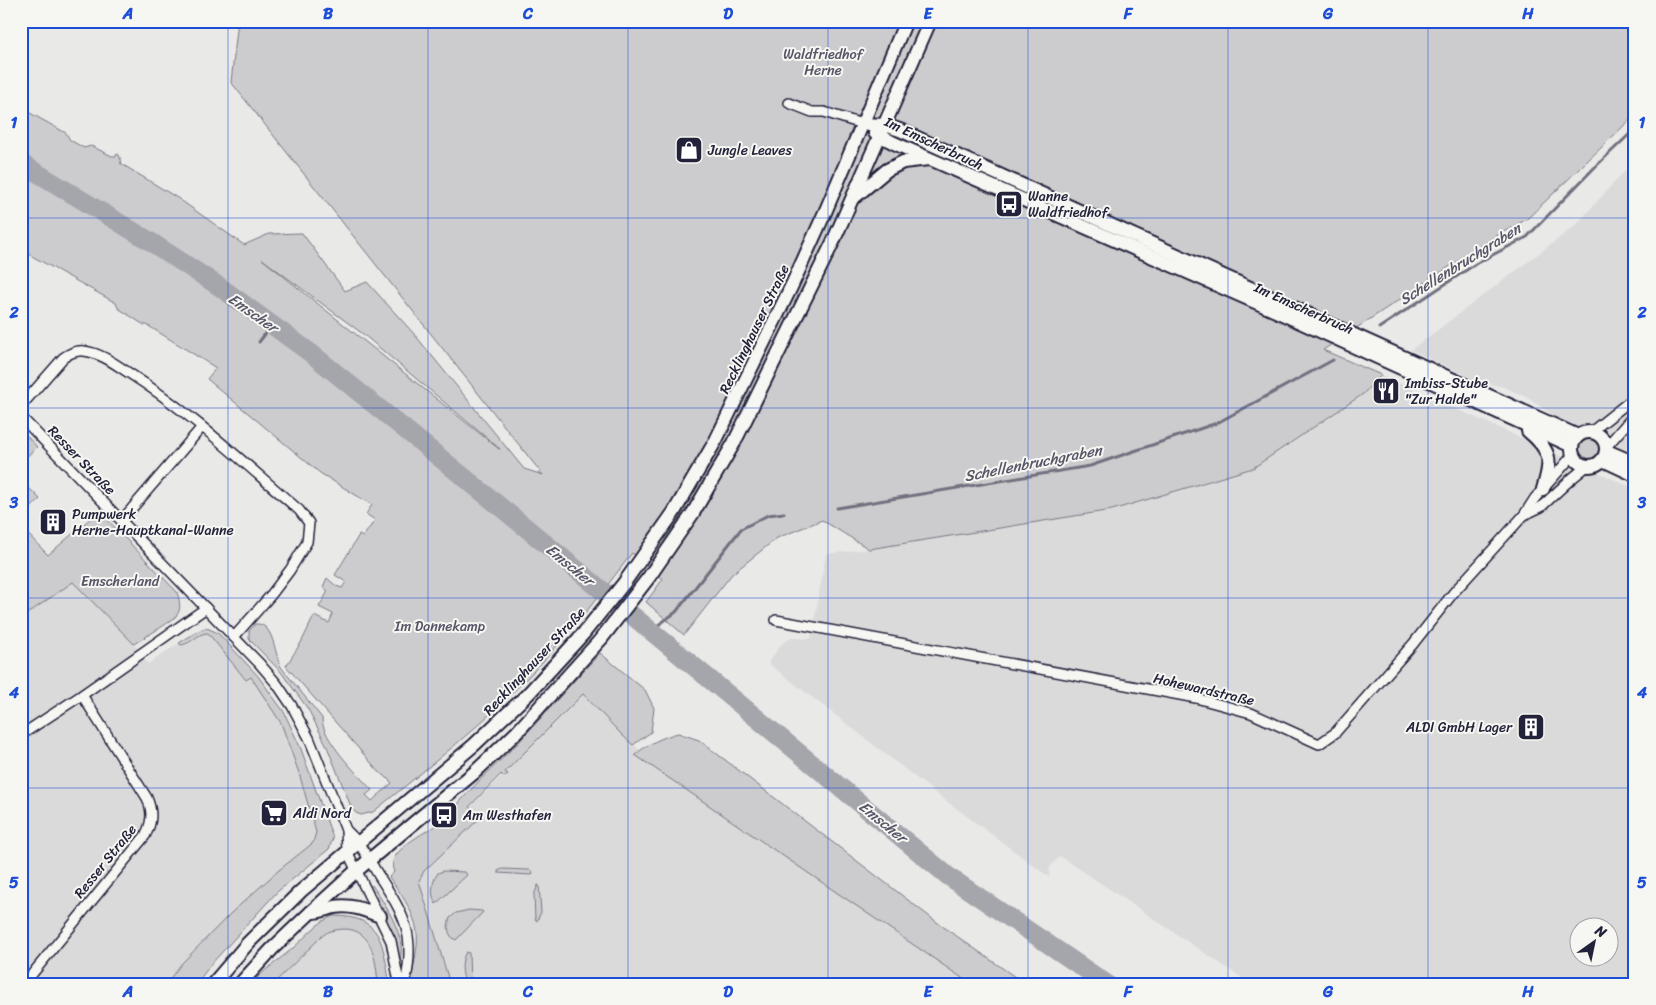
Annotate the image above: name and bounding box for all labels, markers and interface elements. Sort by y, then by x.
text: A [122,0,133,28]
text: B [323,0,334,28]
text: C [522,0,534,28]
text: D [723,0,733,28]
text: E [924,0,934,28]
text: F [1123,0,1134,28]
text: G [1322,0,1334,28]
text: H [1521,0,1534,28]
park label: Waldfriedhof Herne [783,42,865,83]
text: 1 [11,108,18,137]
text: 1 [1639,108,1646,137]
street label: Im Emscherbruch [879,109,987,177]
shop icon: Jungle Leaves [674,135,704,165]
place label: Jungle Leaves [707,138,792,163]
place label: Wanne Waldfriedhof [1028,184,1109,225]
bus stop icon: Wanne Waldfriedhof [994,189,1024,219]
water label: Schellenbruchgraben [1394,215,1528,312]
street label: Recklinghauser Straße [712,260,797,398]
street label: Im Emscherbruch [1249,275,1358,342]
water label: Emscher [223,286,286,341]
text: 2 [8,298,19,327]
text: 2 [1636,298,1647,327]
place label: Imbiss-Stube "Zur Halde" [1404,371,1488,412]
restaurant icon: Imbiss-Stube "Zur Halde" [1371,376,1401,406]
street label: Resser Straße [41,419,122,501]
water label: Schellenbruchgraben [962,437,1106,489]
text: 3 [9,488,19,517]
text: 3 [1637,488,1647,517]
place label: Pumpwerk Herne-Hauptkanal-Wanne [72,502,234,543]
building icon: Pumpwerk Herne-Hauptkanal-Wanne [38,507,68,537]
water label: Emscher [540,537,602,595]
park label: Emscherland [81,569,161,594]
street label: Recklinghauser Straße [477,601,592,722]
park label: Im Dannekamp [394,614,486,639]
street label: Hohewardstraße [1151,666,1257,713]
text: 4 [8,678,19,707]
text: 4 [1636,678,1647,707]
building icon: ALDI GmbH Lager [1516,712,1546,742]
place label: ALDI GmbH Lager [1405,715,1513,740]
water label: Emscher [853,794,915,852]
supermarket icon: Aldi Nord [259,798,289,828]
bus stop icon: Am Westhafen [429,800,459,830]
place label: Aldi Nord [292,801,353,826]
place label: Am Westhafen [462,803,552,828]
street label: Resser Straße [67,819,143,904]
text: 5 [9,868,19,897]
text: 5 [1637,868,1647,897]
north arrow [1568,918,1618,968]
text: N [1589,918,1612,945]
text: A [122,977,133,1005]
text: B [323,977,334,1005]
text: C [522,977,534,1005]
text: D [723,977,733,1005]
text: E [924,977,934,1005]
text: F [1123,977,1134,1005]
text: G [1322,977,1334,1005]
text: H [1521,977,1534,1005]

